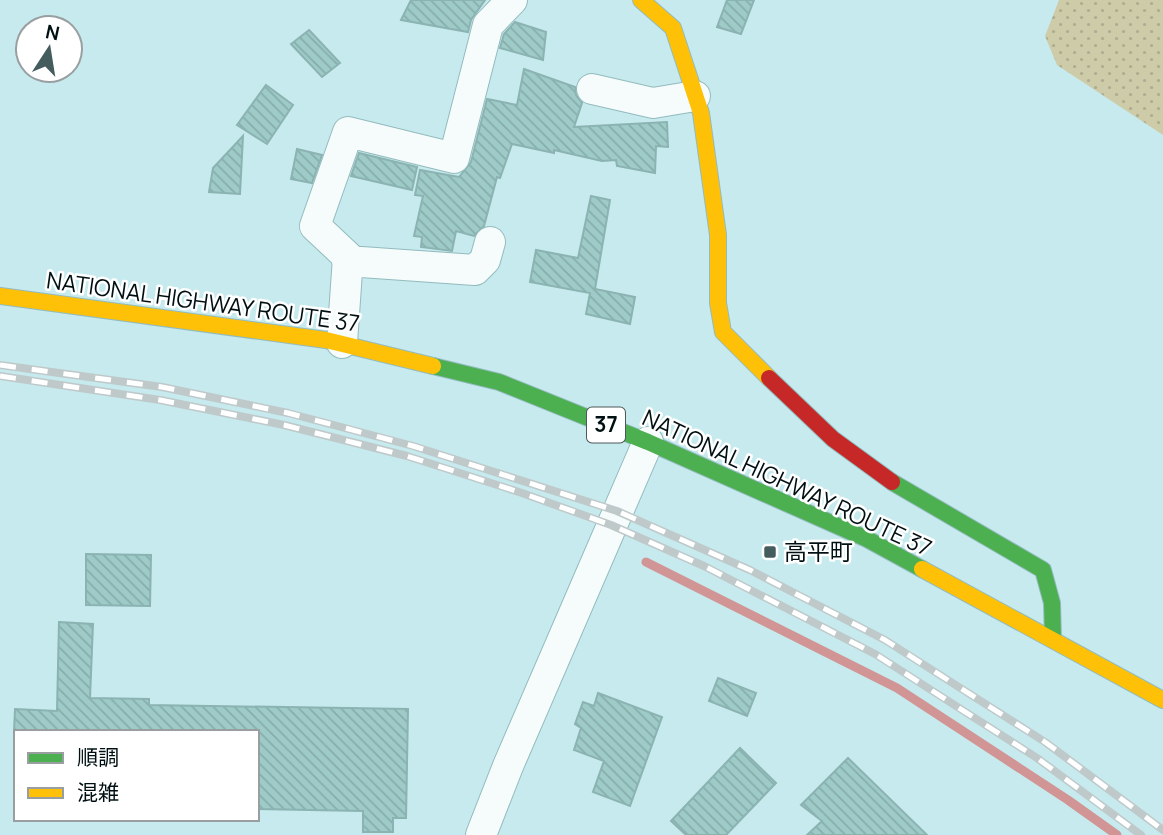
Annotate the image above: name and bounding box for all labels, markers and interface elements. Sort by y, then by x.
north arrow [14,14,84,84]
text: N [43,18,62,47]
street label: NATIONAL HIGHWAY ROUTE 37 [45,263,362,339]
street label: NATIONAL HIGHWAY ROUTE 37 [638,401,937,563]
road number: 37 [587,408,625,442]
place label: 高平町 [784,535,853,567]
marker: 高平町 [762,544,778,560]
legend [14,730,259,821]
text: 順調 [77,743,119,771]
text: 混雑 [77,778,119,806]

